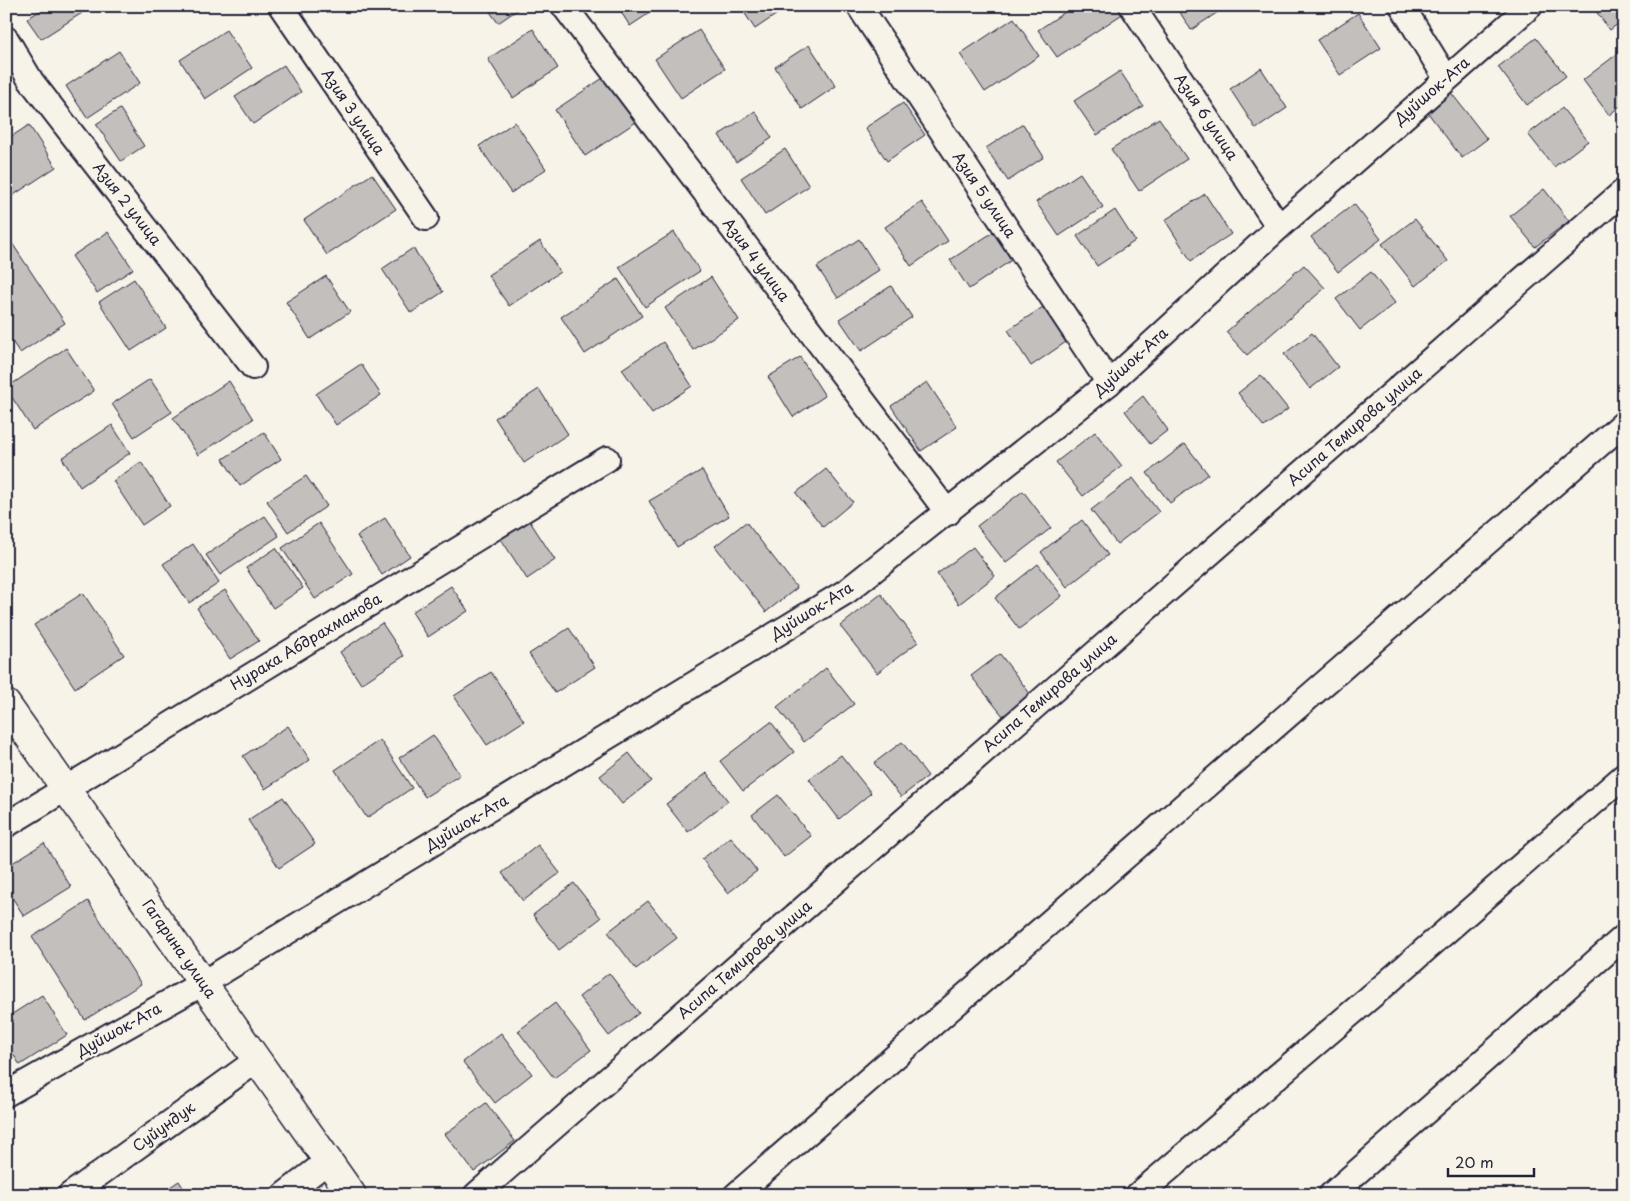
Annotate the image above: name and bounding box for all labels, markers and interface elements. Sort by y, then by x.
street label: Дуйшок-Ата [1387,50,1475,130]
street label: Азия 3 улица [317,63,392,159]
street label: Азия 6 улица [1170,68,1245,165]
street label: Азия 5 улица [948,146,1023,242]
street label: Азия 2 улица [88,157,168,250]
street label: Азия 4 улица [718,212,797,306]
street label: Дуйшок-Ата [1087,320,1173,401]
street label: Асипа Темирова улица [1282,361,1427,491]
street label: Дуйшок-Ата [764,575,858,645]
street label: Нурака Абдрахманова [225,586,386,695]
street label: Асипа Темирова улица [977,627,1122,757]
street label: Дуйшок-Ата [419,787,513,856]
street label: Гагарина улица [137,894,223,1003]
street label: Асипа Темирова улица [672,894,817,1024]
street label: Дуйшок-Ата [71,996,166,1062]
street label: Суйундук [127,1095,199,1156]
scale bar [1448,1146,1534,1178]
text: 20 m [1455,1150,1494,1173]

